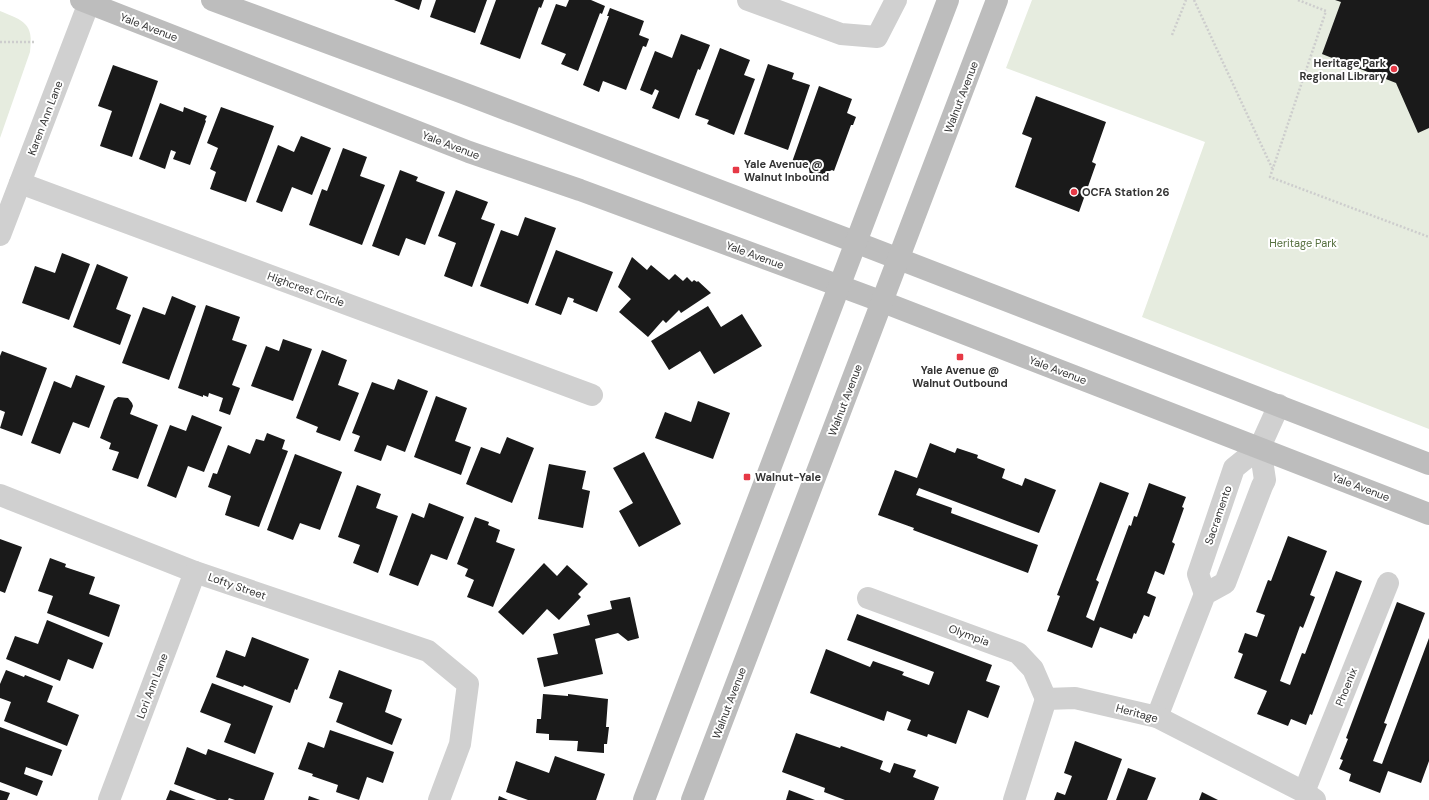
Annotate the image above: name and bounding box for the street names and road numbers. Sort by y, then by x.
street label: Yale Avenue [118,10,180,44]
street label: Walnut Avenue [941,59,981,135]
street label: Karen Ann Lane [24,79,66,157]
street label: Yale Avenue [420,128,482,162]
street label: Yale Avenue [724,238,786,272]
street label: Highcrest Circle [266,269,346,309]
street label: Yale Avenue [1027,353,1089,387]
street label: Walnut Avenue [825,362,865,438]
street label: Yale Avenue [1330,470,1392,504]
street label: Sacramento [1201,484,1235,546]
street label: Lofty Street [206,570,268,602]
street label: Olympia [947,621,991,649]
street label: Lori Ann Lane [133,651,171,721]
street label: Walnut Avenue [709,665,749,741]
street label: Phoenix [1332,665,1360,708]
street label: Heritage [1114,701,1160,725]

